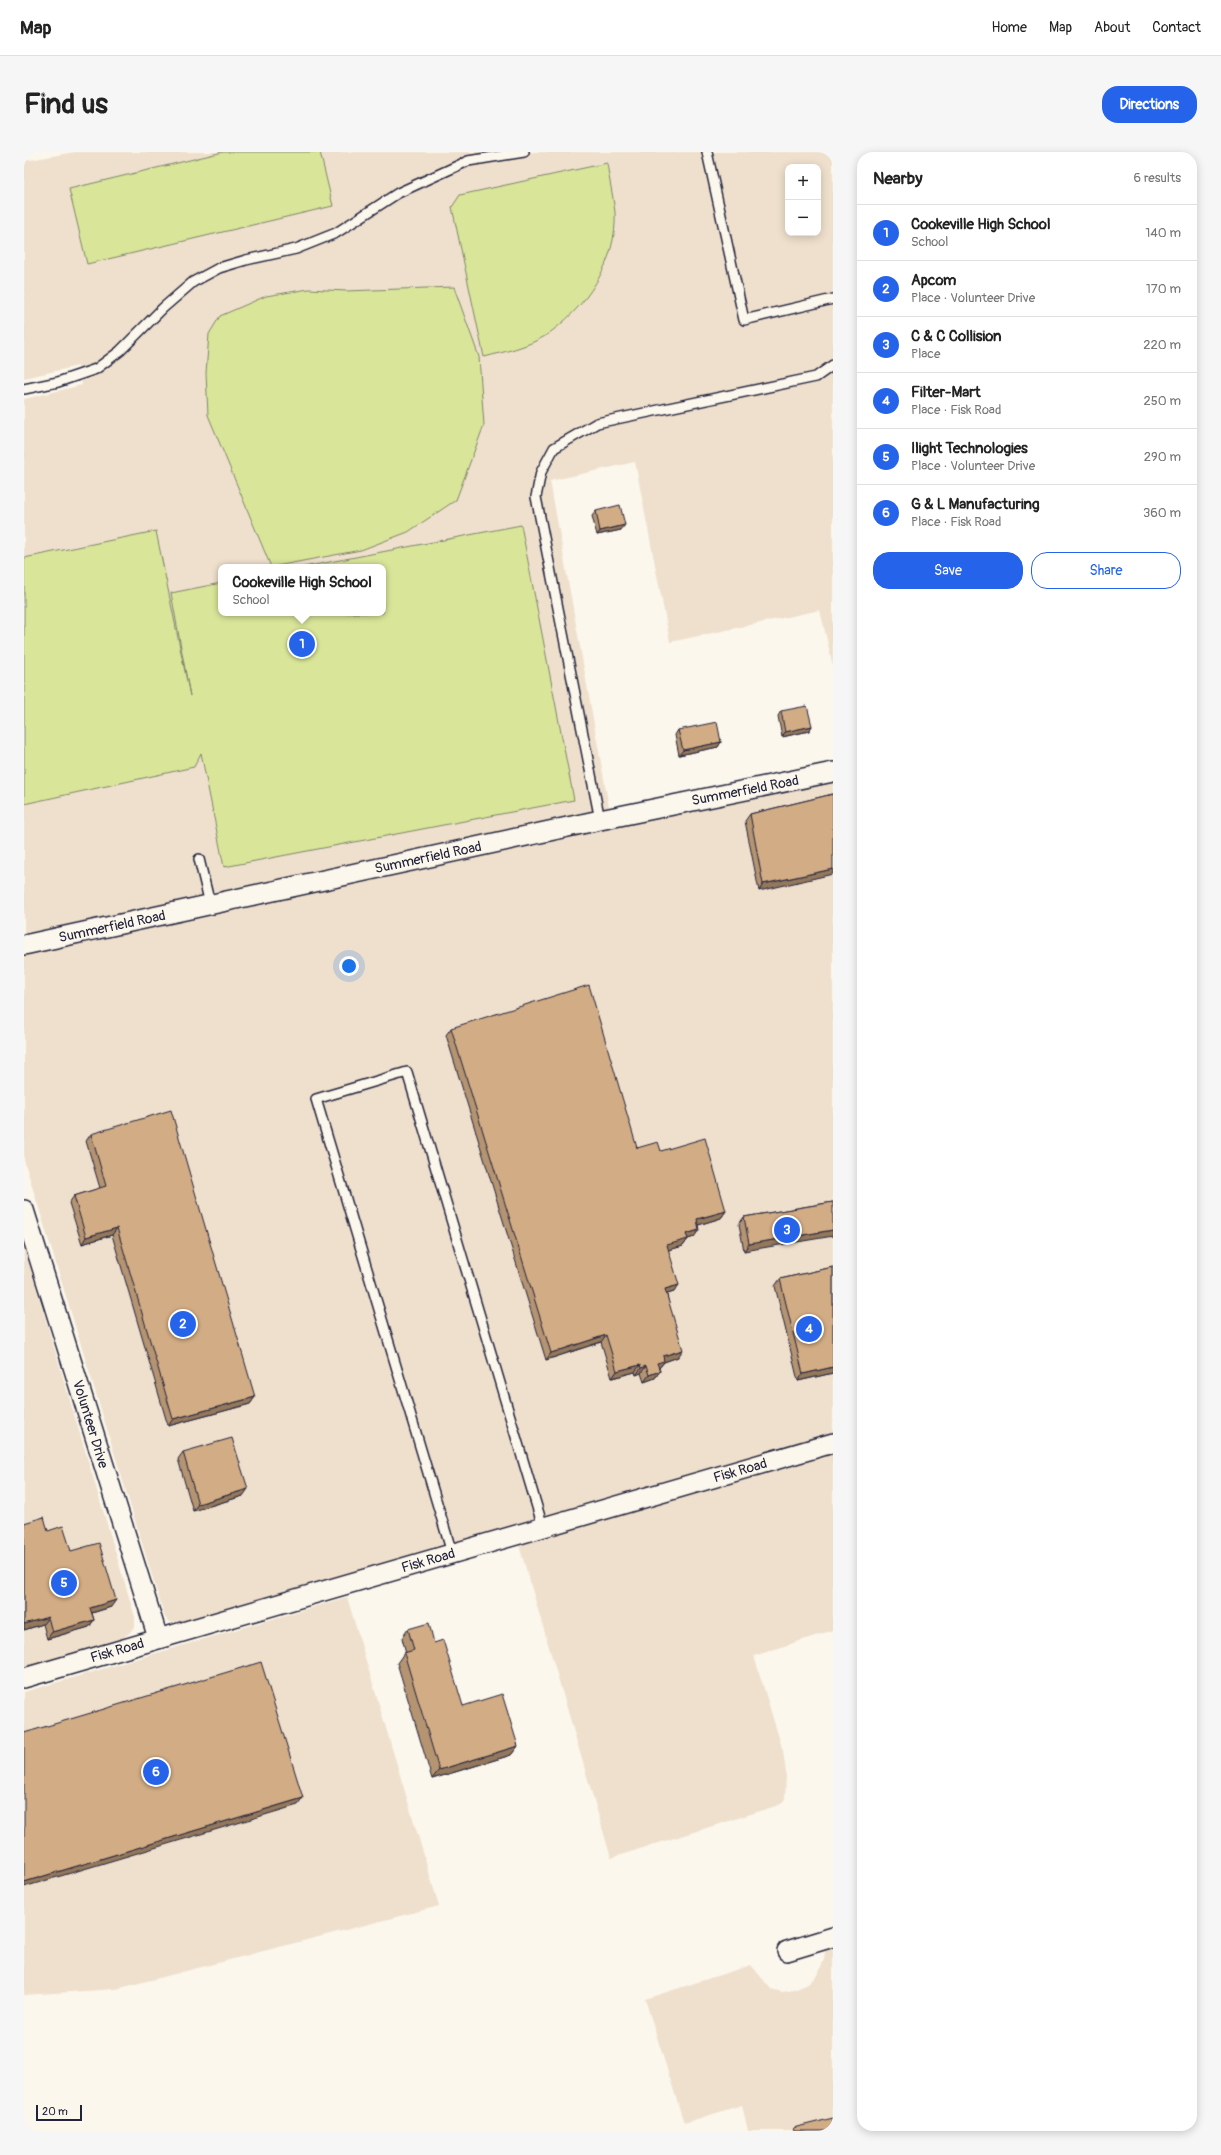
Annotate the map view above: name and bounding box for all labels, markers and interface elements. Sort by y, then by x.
text: Map [20,16,51,40]
text: Home [992,19,1027,36]
text: Map [1049,19,1072,36]
text: About [1094,19,1130,36]
text: Contact [1152,19,1201,36]
button: Directions [1102,86,1197,123]
text: Find us [24,87,108,122]
map controls [785,164,821,236]
button: + [785,164,821,200]
text: Nearby [873,168,922,189]
text: 6 results [1134,170,1181,186]
button: − [785,200,821,236]
text: Cookeville High School [911,215,1050,234]
text: 1 [883,225,889,241]
text: 140 m [1145,225,1181,241]
text: School [911,234,948,250]
text: Apcom [911,271,956,290]
text: 2 [882,281,890,297]
text: 170 m [1146,281,1181,297]
text: Place · Volunteer Drive [911,290,1035,306]
text: C & C Collision [911,327,1002,346]
text: 3 [882,337,890,353]
text: 220 m [1143,337,1181,353]
text: Place [911,346,940,362]
text: Filter-Mart [911,383,981,402]
text: 4 [882,393,890,409]
text: 250 m [1143,393,1181,409]
text: Place · Fisk Road [911,402,1001,418]
text: Ilight Technologies [911,439,1028,458]
text: 5 [882,449,890,465]
text: 290 m [1144,449,1181,465]
text: Place · Volunteer Drive [911,458,1035,474]
text: G & L Manufacturing [911,495,1040,514]
text: 6 [882,505,890,521]
text: 360 m [1143,505,1181,521]
text: Place · Fisk Road [911,514,1001,530]
button: Save [873,552,1023,589]
button: Share [1031,552,1181,589]
popup [218,564,386,616]
text: Cookeville High School [232,573,372,592]
text: School [232,592,270,608]
pin: 1 [289,629,315,659]
street label: Summerfield Road [690,772,800,809]
street label: Summerfield Road [373,838,483,877]
street label: Summerfield Road [57,907,167,946]
your location [339,956,359,976]
pin: 3 [774,1215,800,1245]
pin: 2 [170,1309,196,1339]
pin: 4 [796,1314,822,1344]
street label: Volunteer Drive [69,1378,112,1470]
street label: Fisk Road [711,1455,769,1486]
street label: Fisk Road [399,1545,457,1576]
pin: 5 [51,1568,77,1598]
street label: Fisk Road [88,1635,146,1666]
pin: 6 [143,1757,169,1787]
scale bar [36,2103,82,2122]
text: 20 m [42,2105,68,2118]

